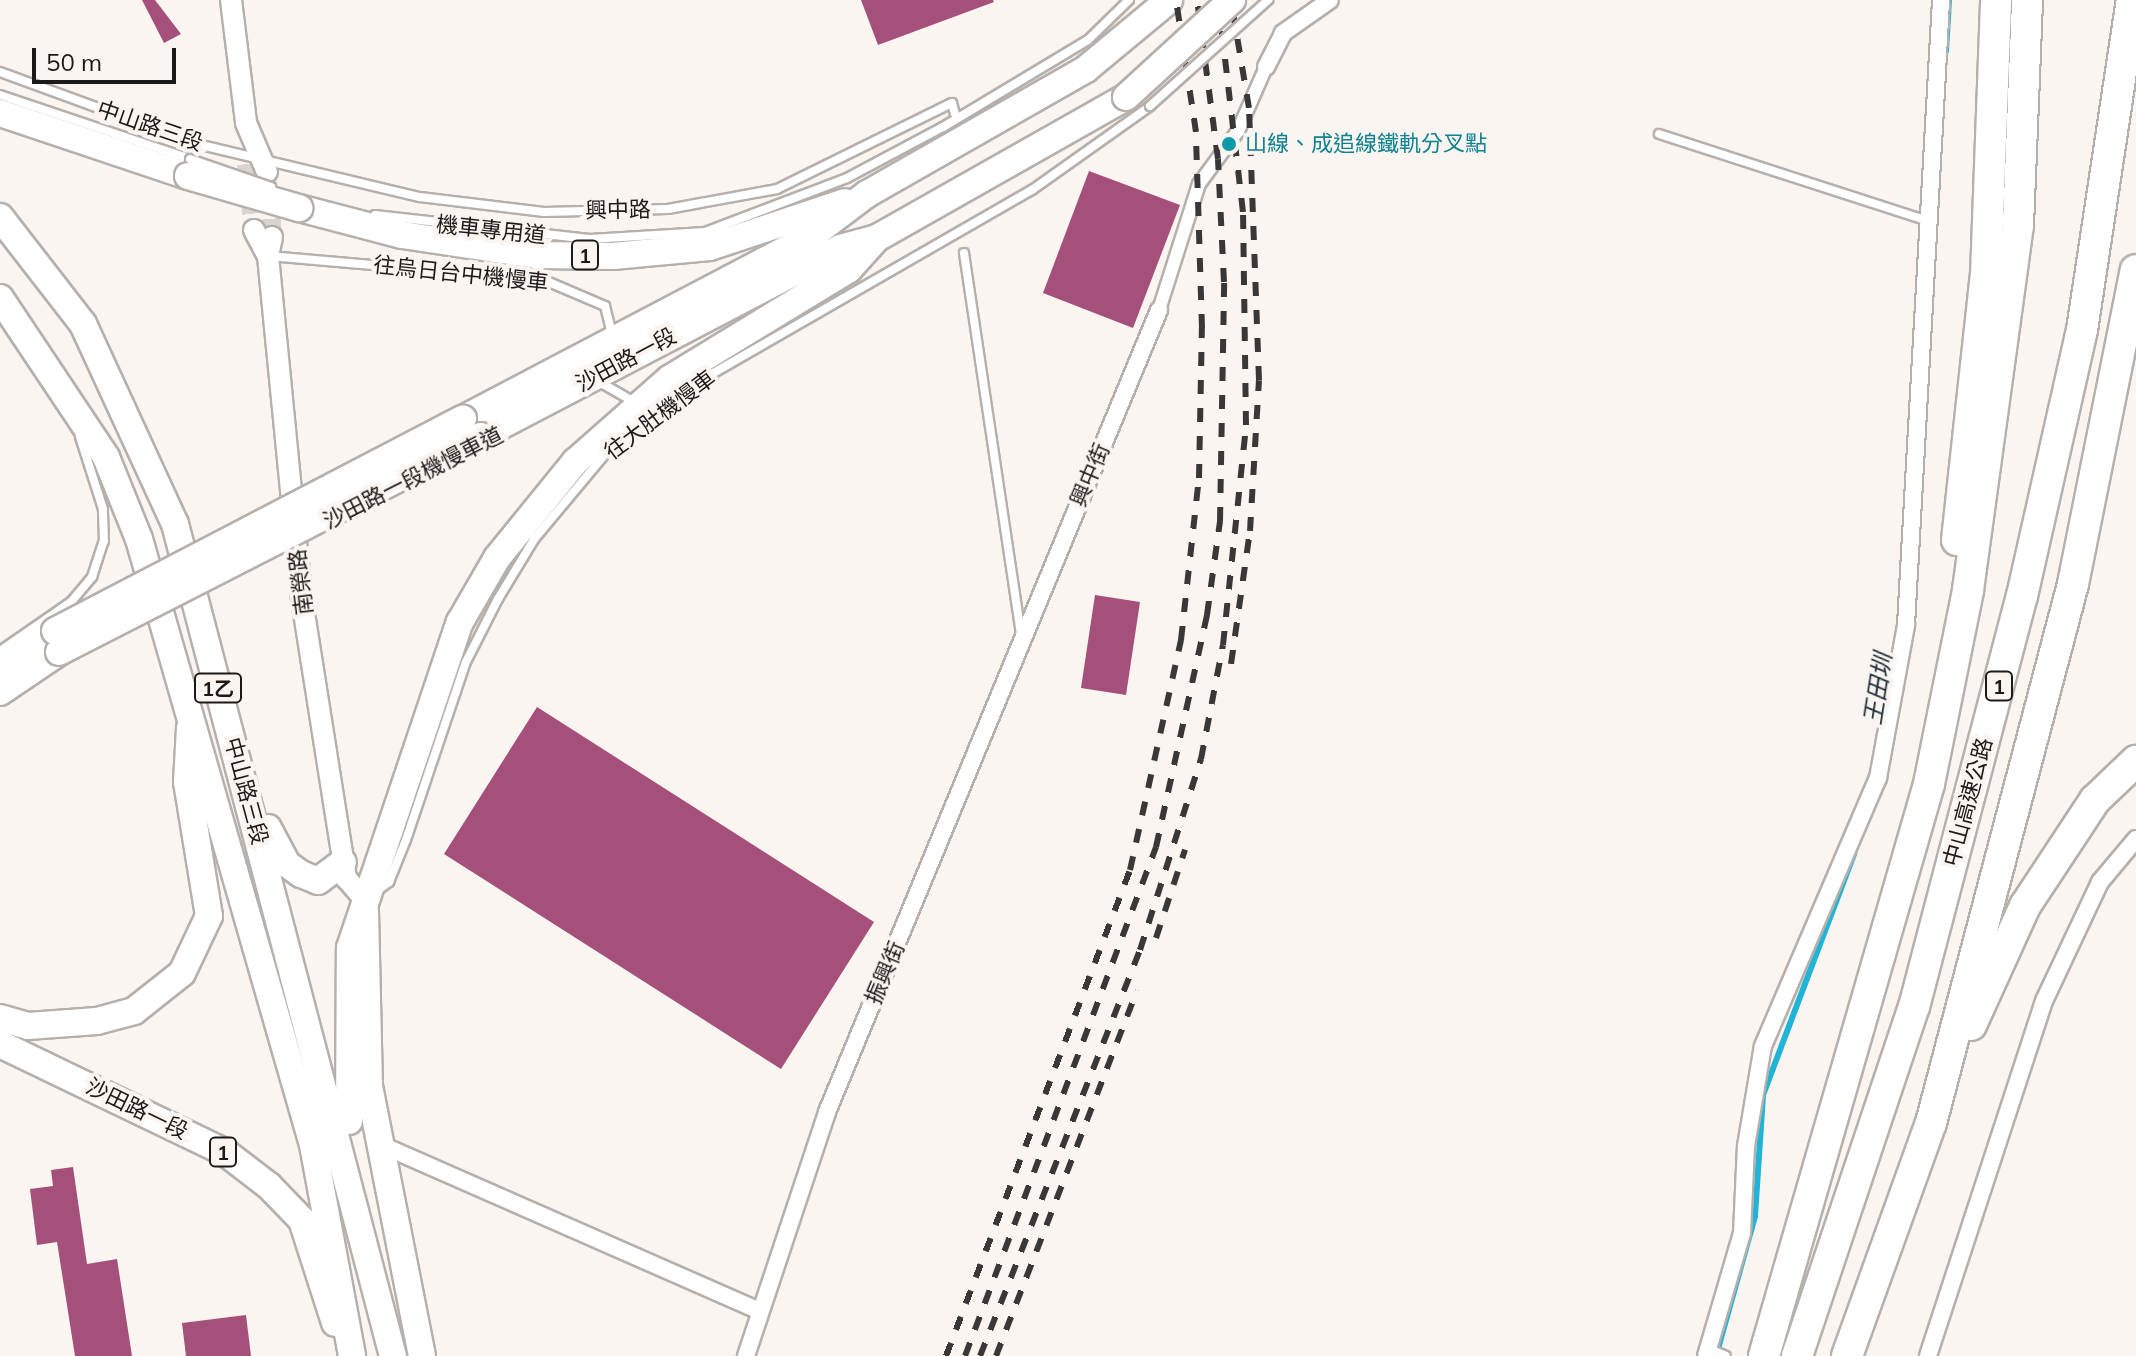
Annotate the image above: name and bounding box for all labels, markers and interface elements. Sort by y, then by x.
scale bar [36,32,180,82]
text: 50 m [46,47,102,77]
street label: 中山路三段 [94,96,206,156]
place label: 山線、成追線鐵軌分叉點 [1245,131,1487,157]
marker: 山線、成追線鐵軌分叉點 [1220,135,1238,153]
street label: 興中路 [585,196,651,224]
street label: 機車專用道 [435,211,547,249]
road number: 1 [571,239,599,271]
street label: 往烏日台中機慢車 [372,252,550,296]
street label: 沙田路一段 [571,323,681,397]
street label: 往大肚機慢車 [599,365,721,465]
street label: 沙田路一段機慢車道 [319,421,507,535]
street label: 興中街 [1065,439,1115,511]
street label: 南榮路 [284,548,318,616]
water label: 王田圳 [1858,651,1898,727]
road number: 1 [1985,670,2013,702]
road number: 1乙 [194,672,242,704]
street label: 中山路三段 [219,734,273,848]
street label: 中山高速公路 [1938,735,1998,869]
street label: 振興街 [860,937,910,1009]
street label: 沙田路一段 [82,1073,192,1145]
road number: 1 [209,1136,237,1168]

